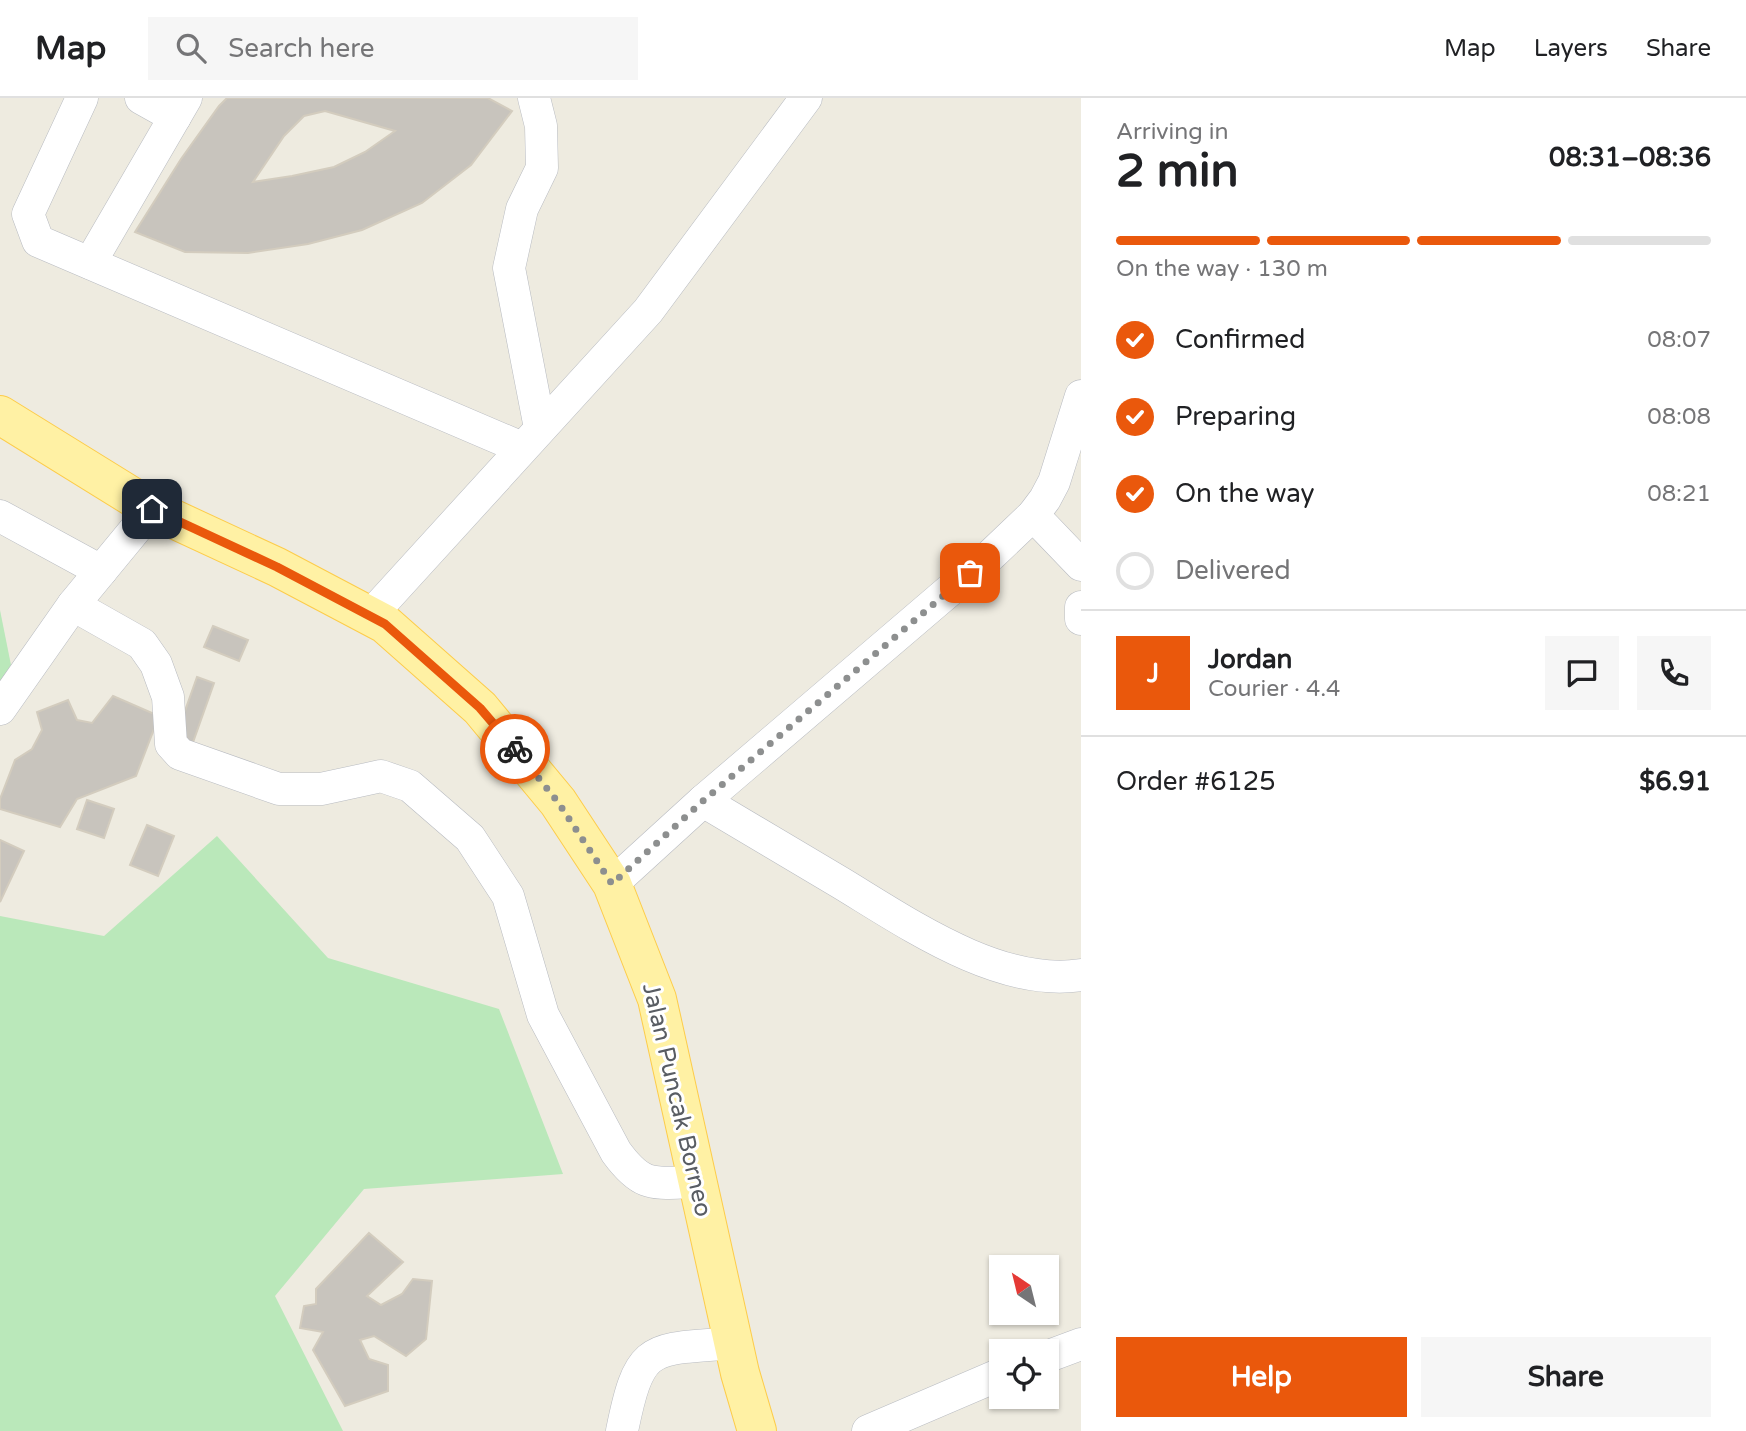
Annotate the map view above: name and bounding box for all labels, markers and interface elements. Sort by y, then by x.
search box [148,17,638,80]
text: Map [35,29,106,68]
icon: search [172,29,210,67]
text: Search here [228,33,374,64]
text: Map [1444,34,1496,63]
text: Layers [1534,34,1608,63]
text: Share [1646,34,1711,63]
text: Arriving in [1116,118,1229,146]
text: 08:31–08:36 [1549,142,1711,173]
text: 2 min [1116,144,1239,199]
text: On the way · 130 m [1116,255,1328,283]
icon: check [1116,321,1154,359]
text: Confirmed [1175,324,1305,355]
text: 08:07 [1647,326,1711,354]
icon: check [1116,398,1154,436]
text: Preparing [1175,401,1296,432]
text: 08:08 [1647,403,1711,431]
icon: check [1116,475,1154,513]
text: On the way [1175,478,1315,509]
pin [122,479,182,539]
text: 08:21 [1647,480,1711,508]
icon: home [133,490,171,528]
pin [940,543,1000,603]
icon: bag [951,554,989,592]
text: Delivered [1175,555,1291,586]
button: chat [1545,636,1619,710]
button: phone [1637,636,1711,710]
text: Jordan [1208,644,1292,675]
text: J [1147,658,1159,689]
text: Courier · 4.4 [1208,675,1340,703]
courier [480,714,550,784]
icon: bike [496,730,534,768]
text: Order #6125 [1116,766,1276,797]
text: $6.91 [1639,766,1711,797]
street label: Jalan Puncak Borneo [636,980,718,1220]
north arrow [989,1255,1059,1325]
map controls [989,1255,1059,1409]
button: Help [1116,1337,1407,1417]
button: Share [1421,1337,1711,1417]
button: locate [989,1339,1059,1409]

